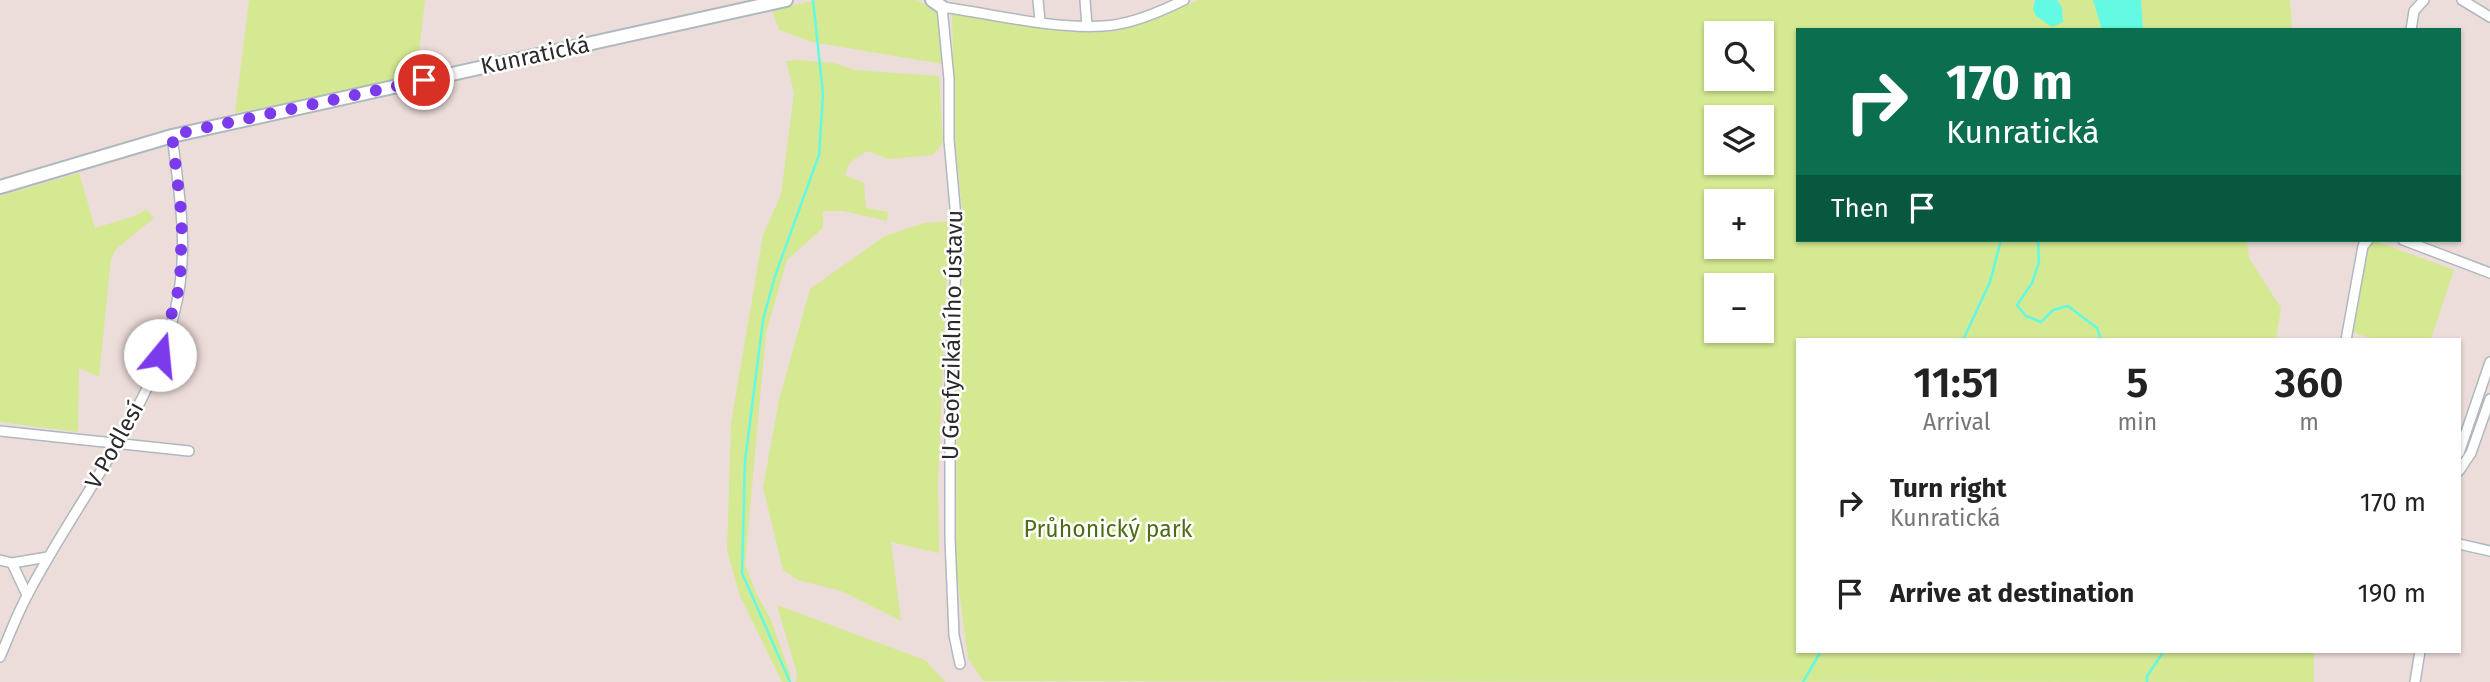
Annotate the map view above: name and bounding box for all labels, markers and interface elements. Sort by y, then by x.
map controls [1704,21,1774,343]
button: search [1704,21,1774,91]
street label: Kunratická [478,30,592,80]
pin [394,50,454,110]
text: 170 m [1946,53,2073,112]
icon: right [1831,56,1922,147]
icon: arrive [405,61,443,99]
button: layers [1704,105,1774,175]
text: Kunratická [1946,113,2100,151]
button: + [1704,189,1774,259]
icon: arrive [1903,189,1941,227]
text: Then [1831,193,1889,224]
street label: U Geofyzikálního ústavu [936,210,968,460]
button: − [1704,273,1774,343]
position arrow [123,318,197,392]
text: 11:51 [1913,358,2000,408]
text: 5 [2126,358,2148,408]
text: 360 [2274,358,2344,408]
street label: V Podlesí [79,397,149,493]
text: Arrival [1923,408,1990,436]
text: min [2117,408,2157,436]
text: m [2299,408,2319,436]
text: Turn right [1890,473,2007,504]
icon: right [1831,484,1869,522]
text: 170 m [2360,487,2426,518]
text: Kunratická [1890,504,2001,532]
park label: Průhonický park [1024,515,1193,543]
icon: arrive [1831,575,1869,613]
text: Arrive at destination [1890,578,2134,609]
text: 190 m [2357,578,2426,609]

